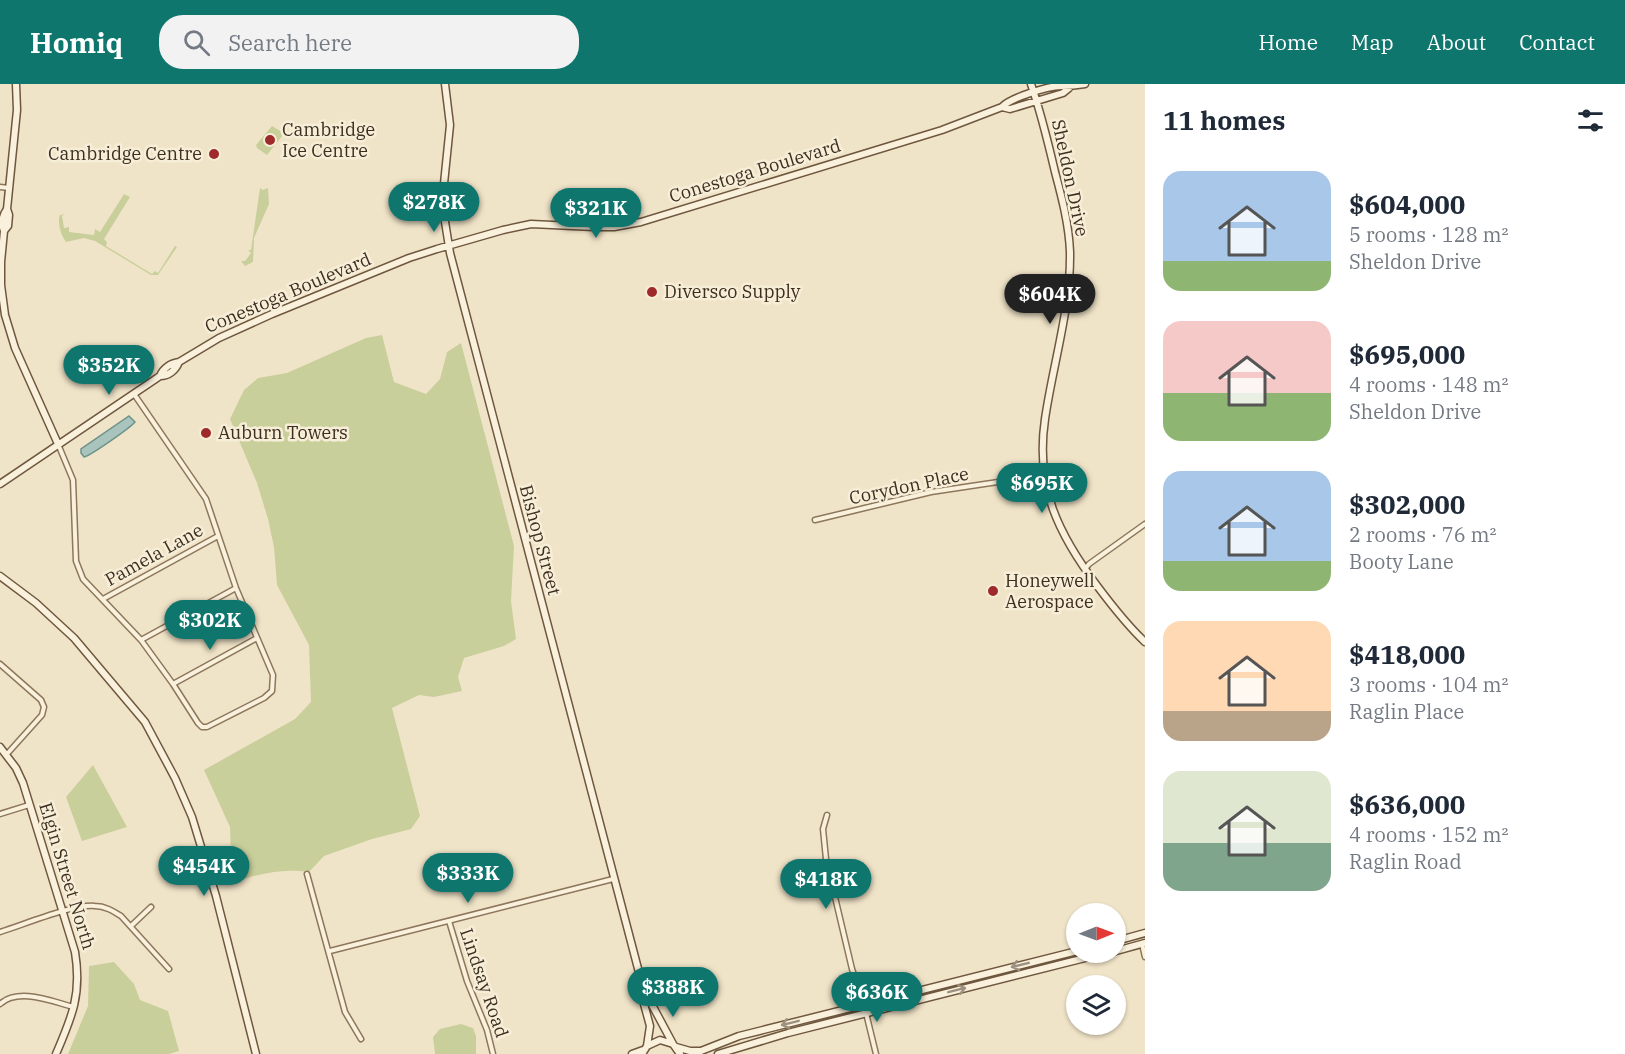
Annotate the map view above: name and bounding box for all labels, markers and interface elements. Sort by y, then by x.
search box [159,15,579,69]
text: Homiq [30,24,123,61]
icon: search [180,26,213,59]
text: Search here [228,28,352,57]
text: Home [1258,28,1318,56]
text: Map [1351,28,1394,56]
text: About [1427,28,1486,56]
text: Contact [1519,28,1595,56]
text: 11 homes [1163,103,1285,137]
icon: filters [1574,104,1607,137]
street label: Sheldon Drive [1047,117,1094,239]
place label: Cambridge Ice Centre [282,118,375,162]
marker: Cambridge Ice Centre [263,133,277,147]
street label: Conestoga Boulevard [666,133,843,208]
place label: Cambridge Centre [48,142,202,165]
marker: Cambridge Centre [207,147,221,161]
pin: $278K [392,182,476,233]
text: $604,000 [1349,187,1465,221]
text: $278K [402,188,466,215]
pin: $321K [554,188,638,239]
text: $321K [564,194,628,221]
icon: home [1211,195,1283,267]
text: 5 rooms · 128 m² [1349,221,1508,248]
street label: Conestoga Boulevard [201,247,374,338]
text: Sheldon Drive [1349,248,1481,275]
pin: $604K [1008,274,1092,325]
place label: Diversco Supply [664,280,801,303]
text: $604K [1018,280,1082,307]
marker: Diversco Supply [645,285,659,299]
text: $695,000 [1349,337,1465,371]
pin: $352K [67,345,151,396]
icon: home [1211,345,1283,417]
text: $352K [77,351,141,378]
text: 4 rooms · 148 m² [1349,371,1508,398]
text: Sheldon Drive [1349,398,1481,425]
place label: Auburn Towers [218,421,348,444]
marker: Auburn Towers [199,426,213,440]
street label: Corydon Place [847,462,971,509]
pin: $695K [1000,463,1084,514]
text: $695K [1010,469,1074,496]
street label: Bishop Street [515,482,566,598]
text: $302,000 [1349,487,1465,521]
icon: home [1211,495,1283,567]
street label: Pamela Lane [101,518,207,591]
text: 2 rooms · 76 m² [1349,521,1496,548]
text: Booty Lane [1349,548,1454,575]
place label: Honeywell Aerospace [1005,569,1095,613]
marker: Honeywell Aerospace [986,584,1000,598]
pin: $302K [168,600,252,651]
text: $302K [178,606,242,633]
text: $418,000 [1349,637,1465,671]
icon: home [1211,645,1283,717]
text: 3 rooms · 104 m² [1349,671,1508,698]
text: Raglin Place [1349,698,1464,725]
text: $636,000 [1349,787,1465,821]
icon: home [1211,795,1283,867]
street label: Elgin Street North [34,800,101,952]
text: 4 rooms · 152 m² [1349,821,1508,848]
pin: $454K [162,846,246,897]
text: Raglin Road [1349,848,1462,875]
text: $454K [172,852,236,879]
pin: $333K [426,853,510,904]
text: $333K [436,859,500,886]
pin: $418K [784,859,868,910]
text: $418K [794,865,858,892]
north arrow [1066,903,1126,963]
map controls [1066,903,1126,1035]
street label: Lindsay Road [455,925,514,1041]
one-way arrow [1011,960,1030,971]
pin: $388K [631,967,715,1018]
pin: $636K [835,972,919,1023]
text: $388K [641,973,705,1000]
button: layers [1066,975,1126,1035]
text: $636K [845,978,909,1005]
one-way arrow [947,984,966,996]
one-way arrow [781,1017,800,1029]

